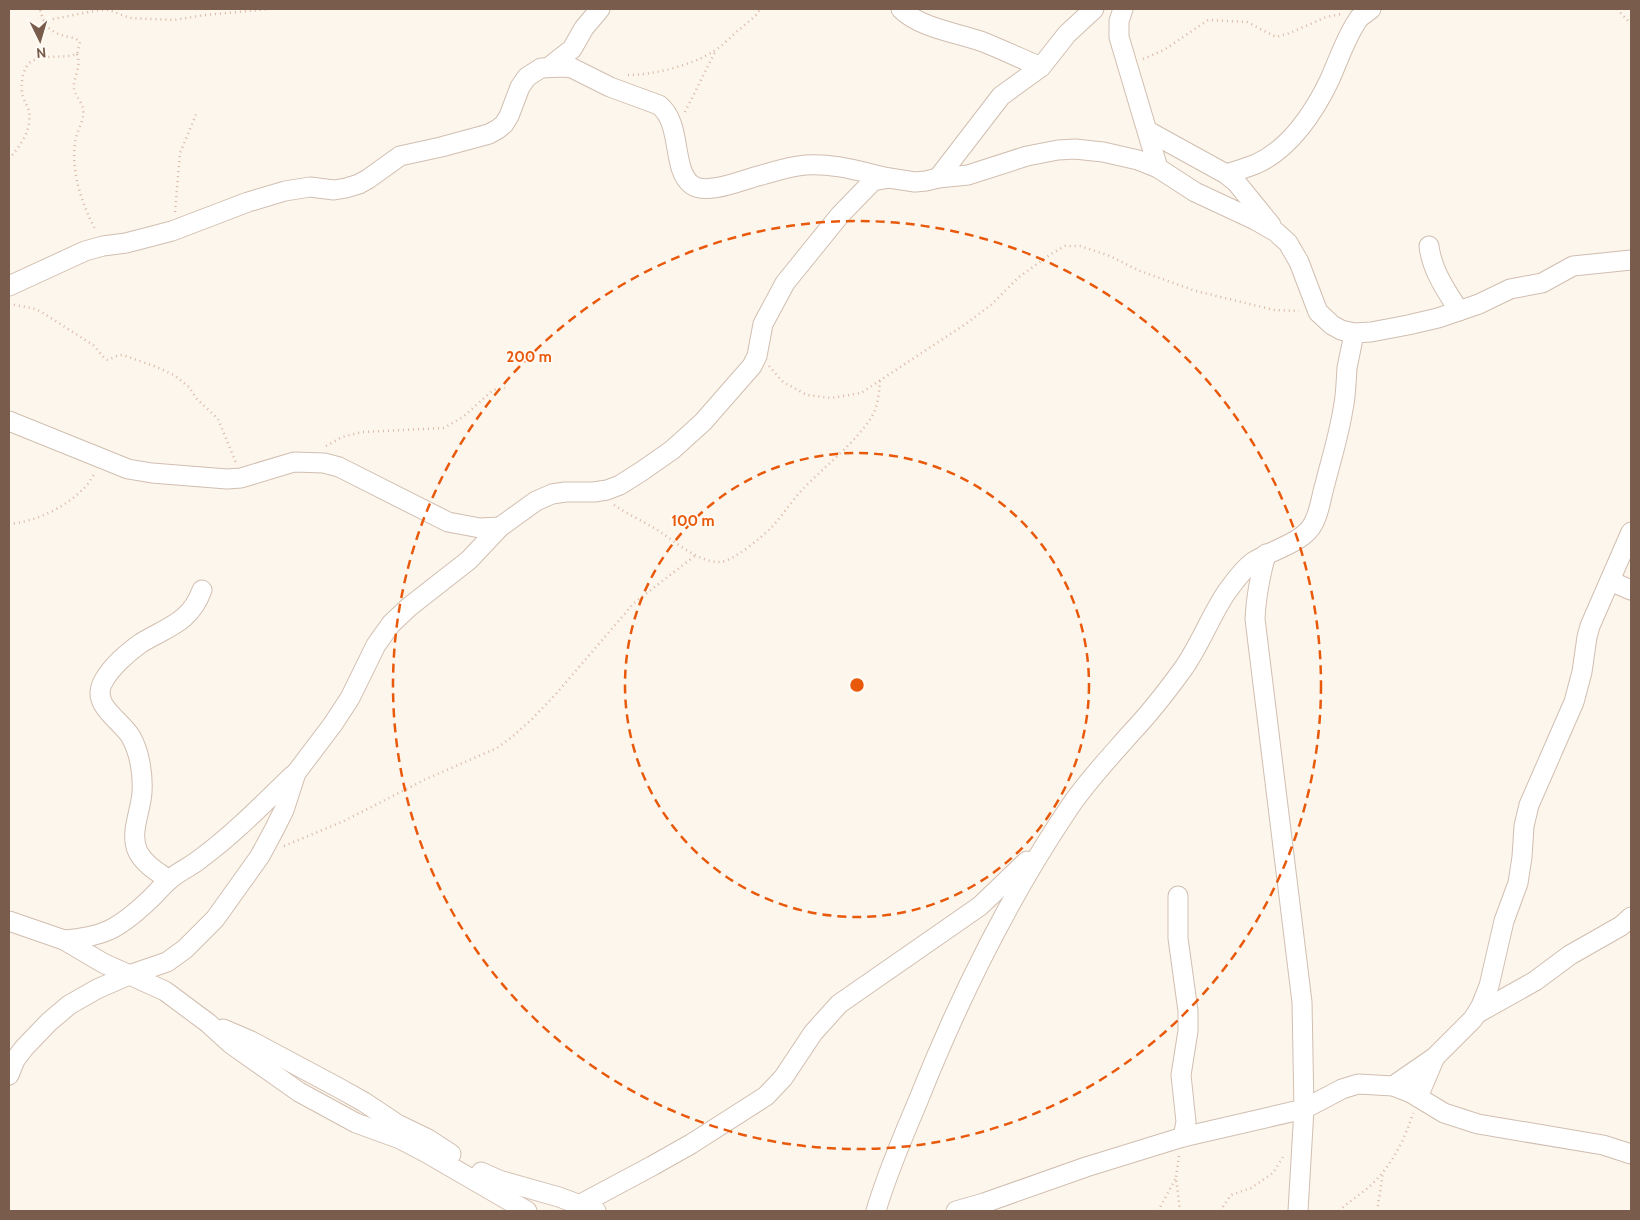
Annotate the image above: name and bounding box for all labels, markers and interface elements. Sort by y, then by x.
north arrow [15,15,65,65]
text: N [35,44,47,62]
text: 200 m [506,348,552,366]
text: 100 m [671,512,715,530]
centre of rings [848,676,866,694]

